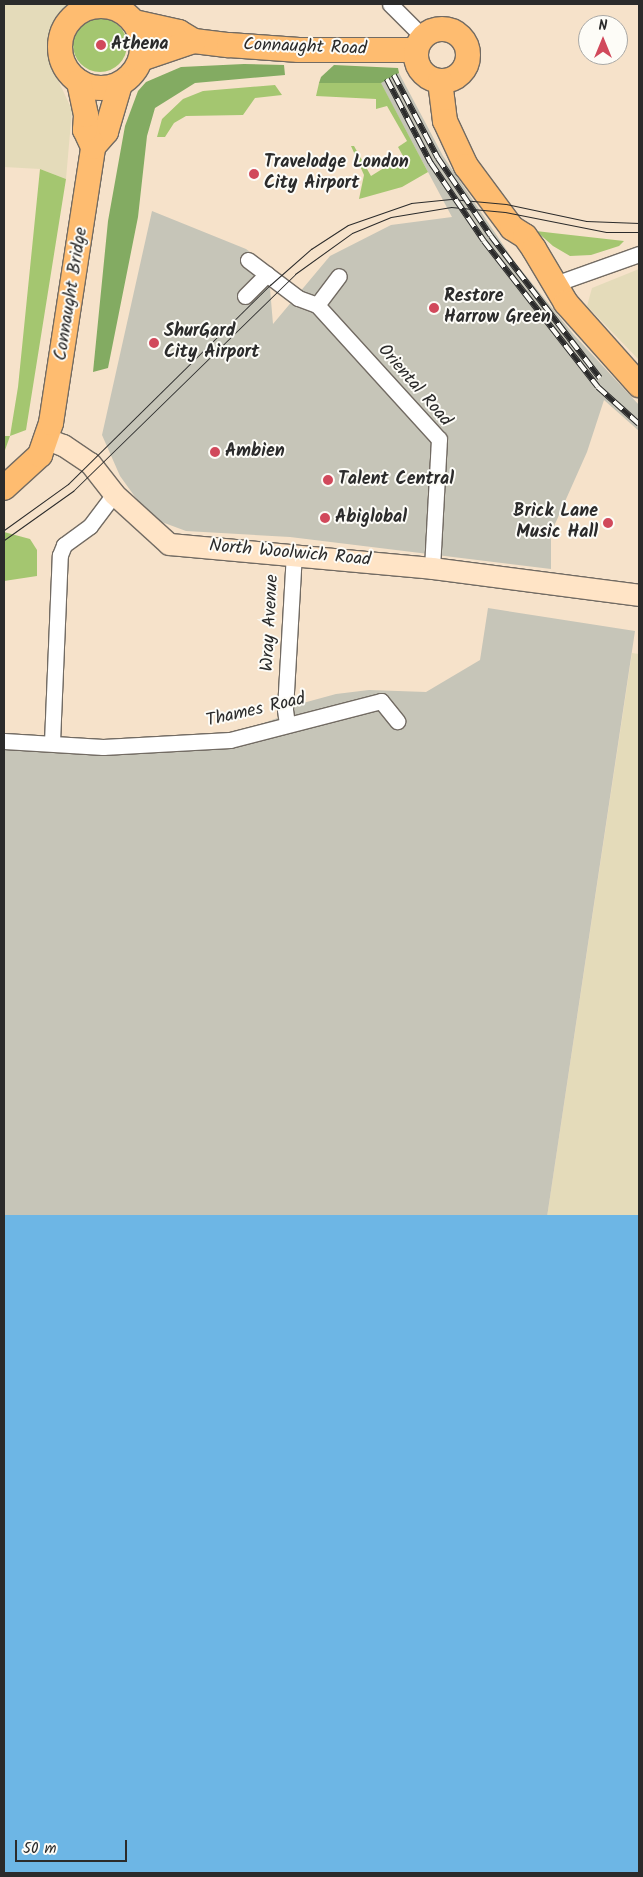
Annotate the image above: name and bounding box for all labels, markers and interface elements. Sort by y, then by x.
north arrow [578,15,628,65]
text: N [599,15,607,37]
place label: Athena [111,34,169,56]
street label: Connaught Road [243,35,367,61]
marker: Athena [95,39,107,51]
place label: Travelodge London City Airport [264,153,409,195]
marker: Travelodge London City Airport [248,168,260,180]
street label: Connaught Bridge [51,226,93,362]
place label: Restore Harrow Green [444,287,551,330]
marker: Restore Harrow Green [428,302,440,314]
place label: ShurGard City Airport [164,322,259,364]
marker: ShurGard City Airport [148,337,160,349]
street label: Oriental Road [372,340,456,432]
place label: Ambien [225,441,285,463]
marker: Ambien [209,446,221,458]
place label: Talent Central [338,469,454,491]
marker: Talent Central [322,474,334,486]
place label: Brick Lane Music Hall [513,502,598,544]
place label: Abiglobal [335,507,407,529]
marker: Abiglobal [319,512,331,524]
marker: Brick Lane Music Hall [602,517,614,529]
street label: North Woolwich Road [208,536,372,572]
street label: Wray Avenue [258,574,284,672]
street label: Thames Road [204,689,308,733]
scale bar [18,1830,130,1862]
text: 50 m [23,1837,57,1861]

